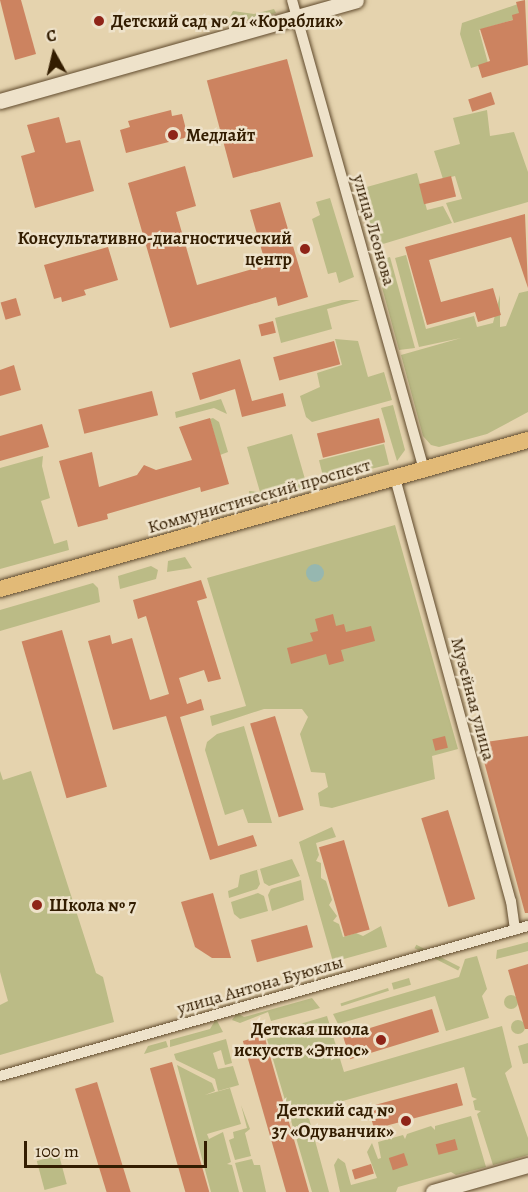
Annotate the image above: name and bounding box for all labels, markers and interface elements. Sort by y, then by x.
place label: Детский сад № 21 «Кораблик» [111,10,343,32]
marker: Детский сад № 21 «Кораблик» [92,14,106,28]
north arrow [24,24,84,84]
text: С [45,25,58,48]
place label: Медлайт [186,124,255,146]
marker: Медлайт [164,126,182,144]
street label: улица Леонова [348,172,400,288]
place label: Консультативно-диагностический центр [17,228,292,270]
marker: Консультативно-диагностический центр [296,240,314,258]
street label: Коммунистический проспект [145,454,373,538]
street label: Музейная улица [446,635,500,763]
place label: Школа № 7 [49,894,136,916]
marker: Школа № 7 [30,898,44,912]
street label: улица Антона Буюклы [174,951,346,1019]
place label: Детская школа искусств «Этнос» [234,1019,369,1062]
marker: Детская школа искусств «Этнос» [374,1033,388,1047]
place label: Детский сад № 37 «Одуванчик» [272,1100,394,1142]
marker: Детский сад № 37 «Одуванчик» [399,1114,413,1128]
scale bar [27,1129,210,1167]
text: 100 m [35,1139,79,1163]

